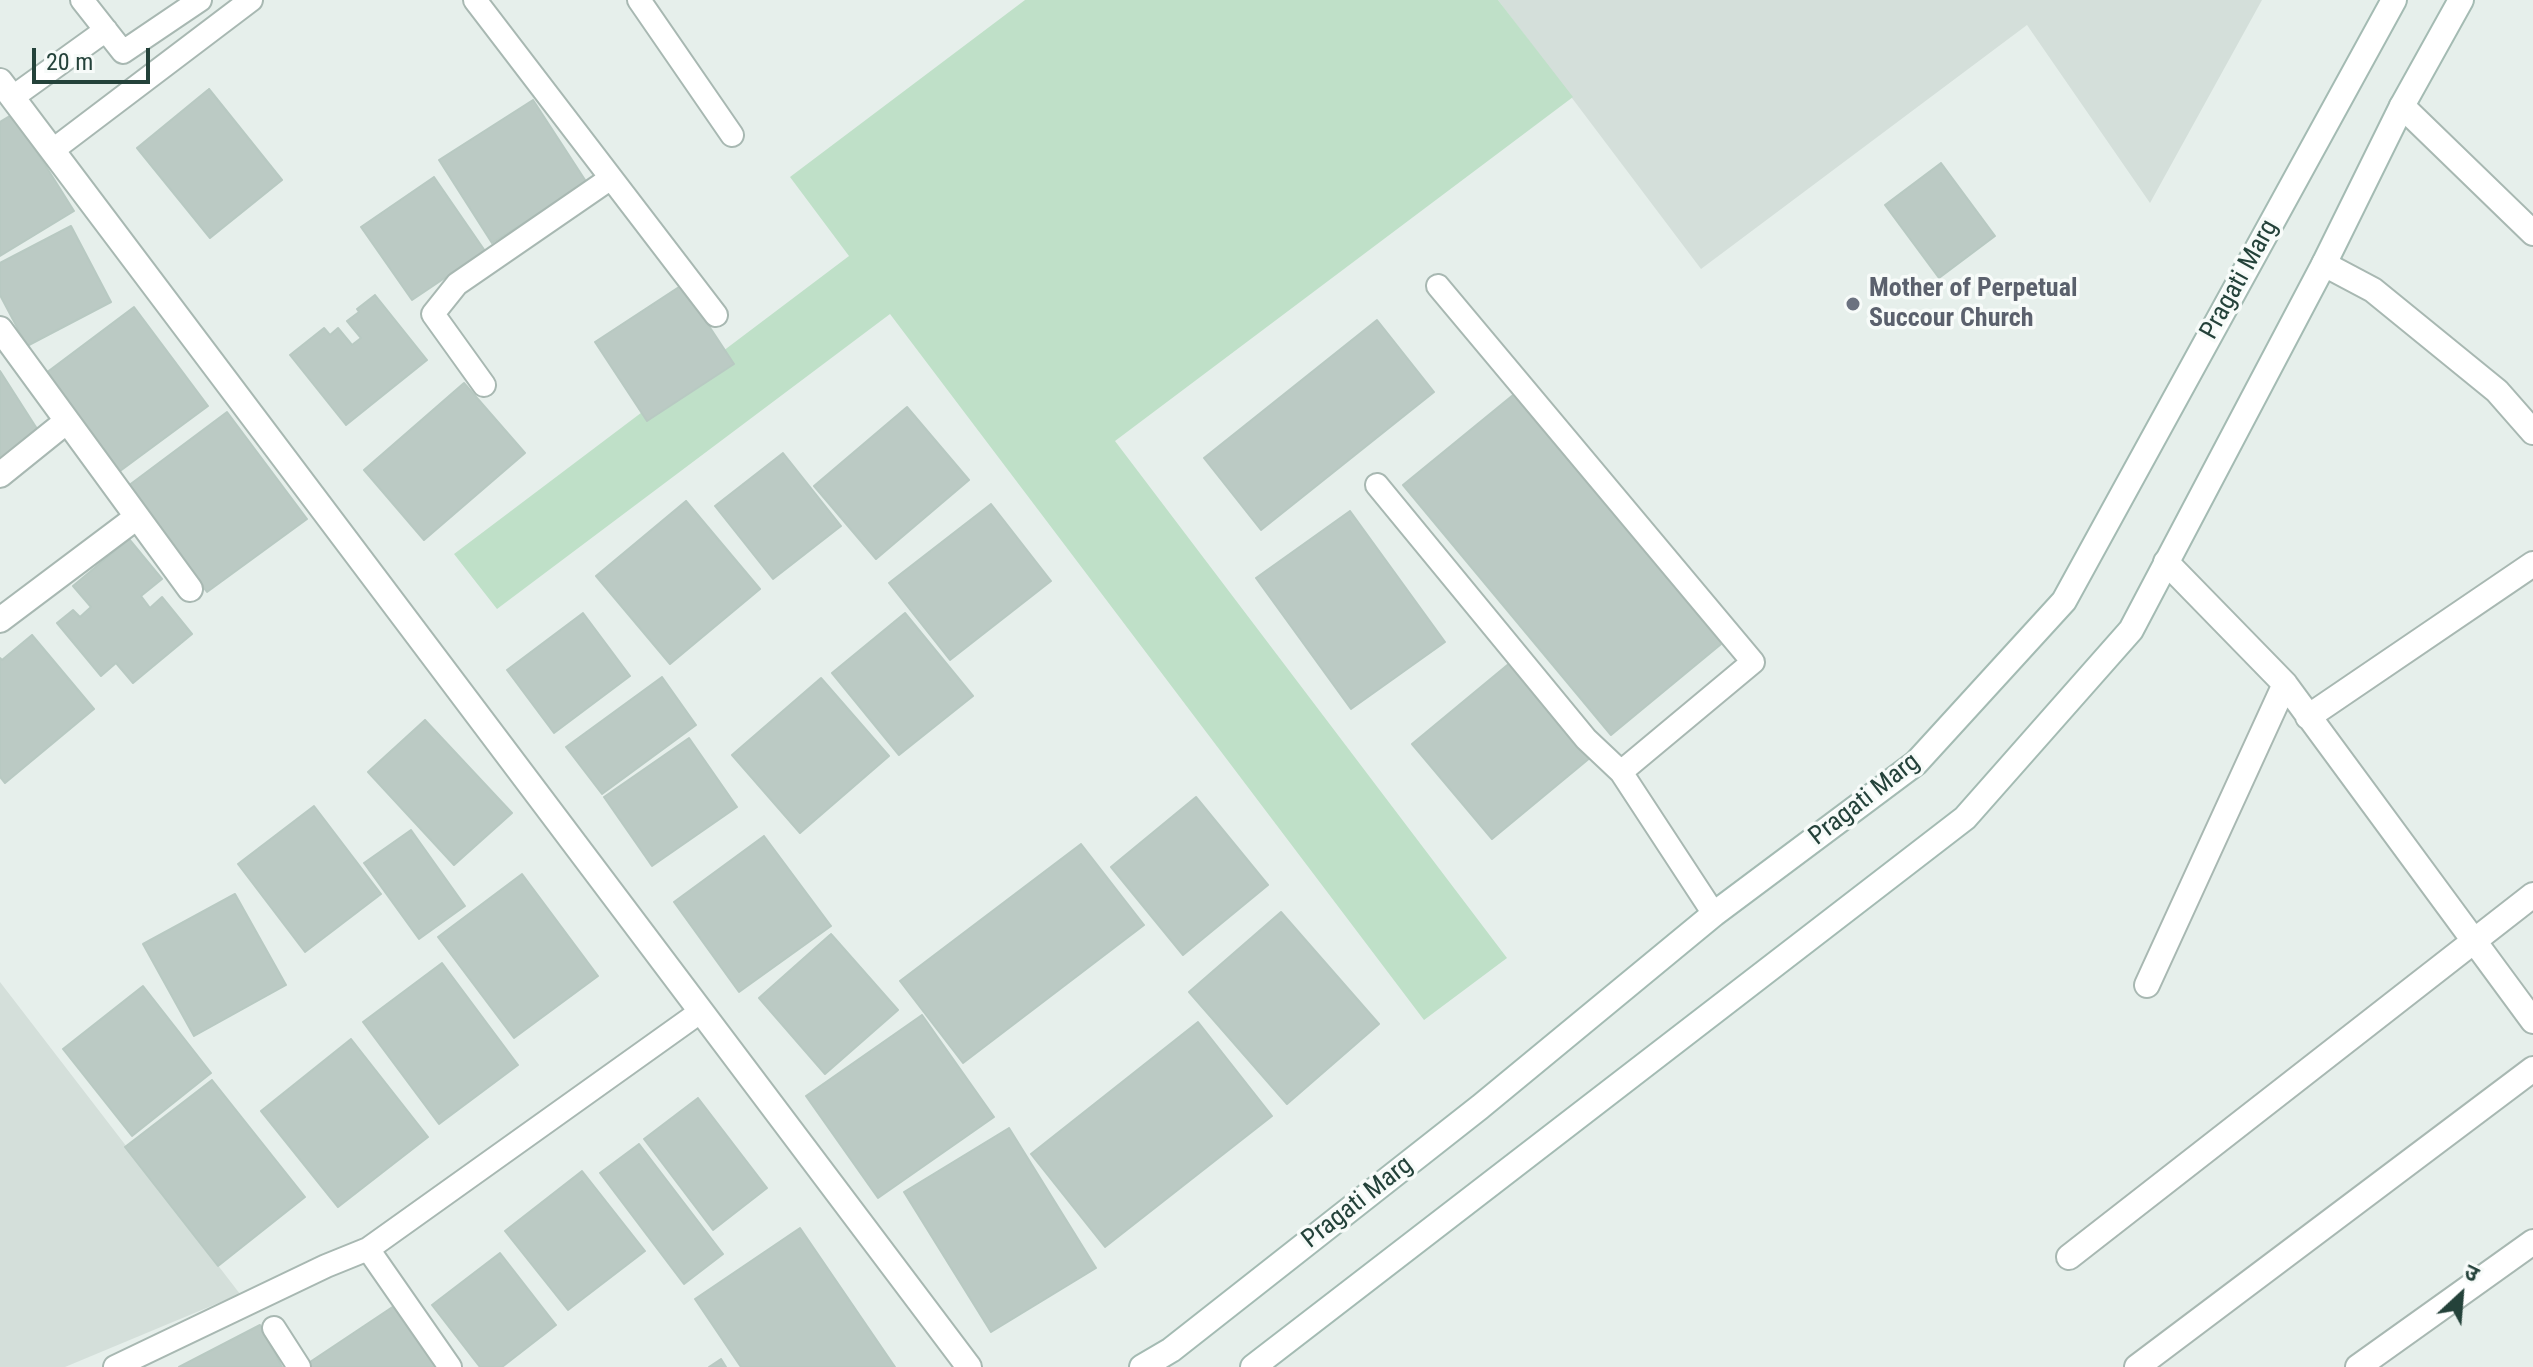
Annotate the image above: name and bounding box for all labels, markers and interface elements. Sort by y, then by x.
scale bar [36,32,154,82]
text: 20 m [46,48,93,76]
street label: Pragati Marg [2194,215,2286,345]
place label: Mother of Perpetual Succour Church [1869,273,2077,334]
marker: Mother of Perpetual Succour Church [1844,295,1862,313]
street label: Pragati Marg [1803,747,1927,853]
street label: Pragati Marg [1296,1150,1420,1256]
north arrow [2421,1255,2501,1335]
text: उ [2460,1259,2483,1287]

